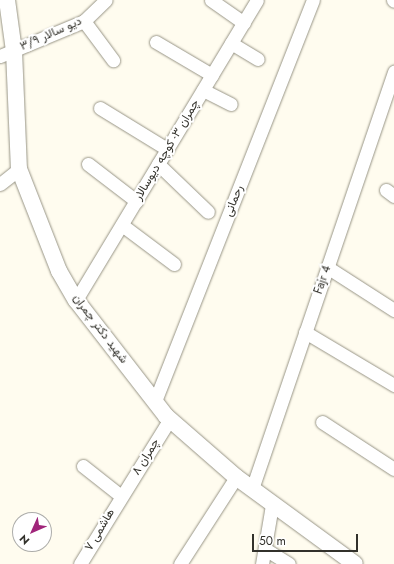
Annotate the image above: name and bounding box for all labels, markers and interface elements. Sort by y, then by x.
street label: دیو سالار ۳/۹ [18,14,84,54]
street label: چمران ۳- كوچه ديوسالار [131,97,203,203]
street label: رحمانی [221,183,247,219]
street label: Fajr 4 [311,264,335,296]
street label: شهید دکتر چمران [69,292,131,366]
street label: چمران ۸ [129,436,163,478]
street label: هاشمی ۷ [82,506,118,554]
north arrow [12,512,52,552]
scale bar [254,526,360,552]
text: N [15,531,33,549]
text: 50 m [259,532,286,550]

